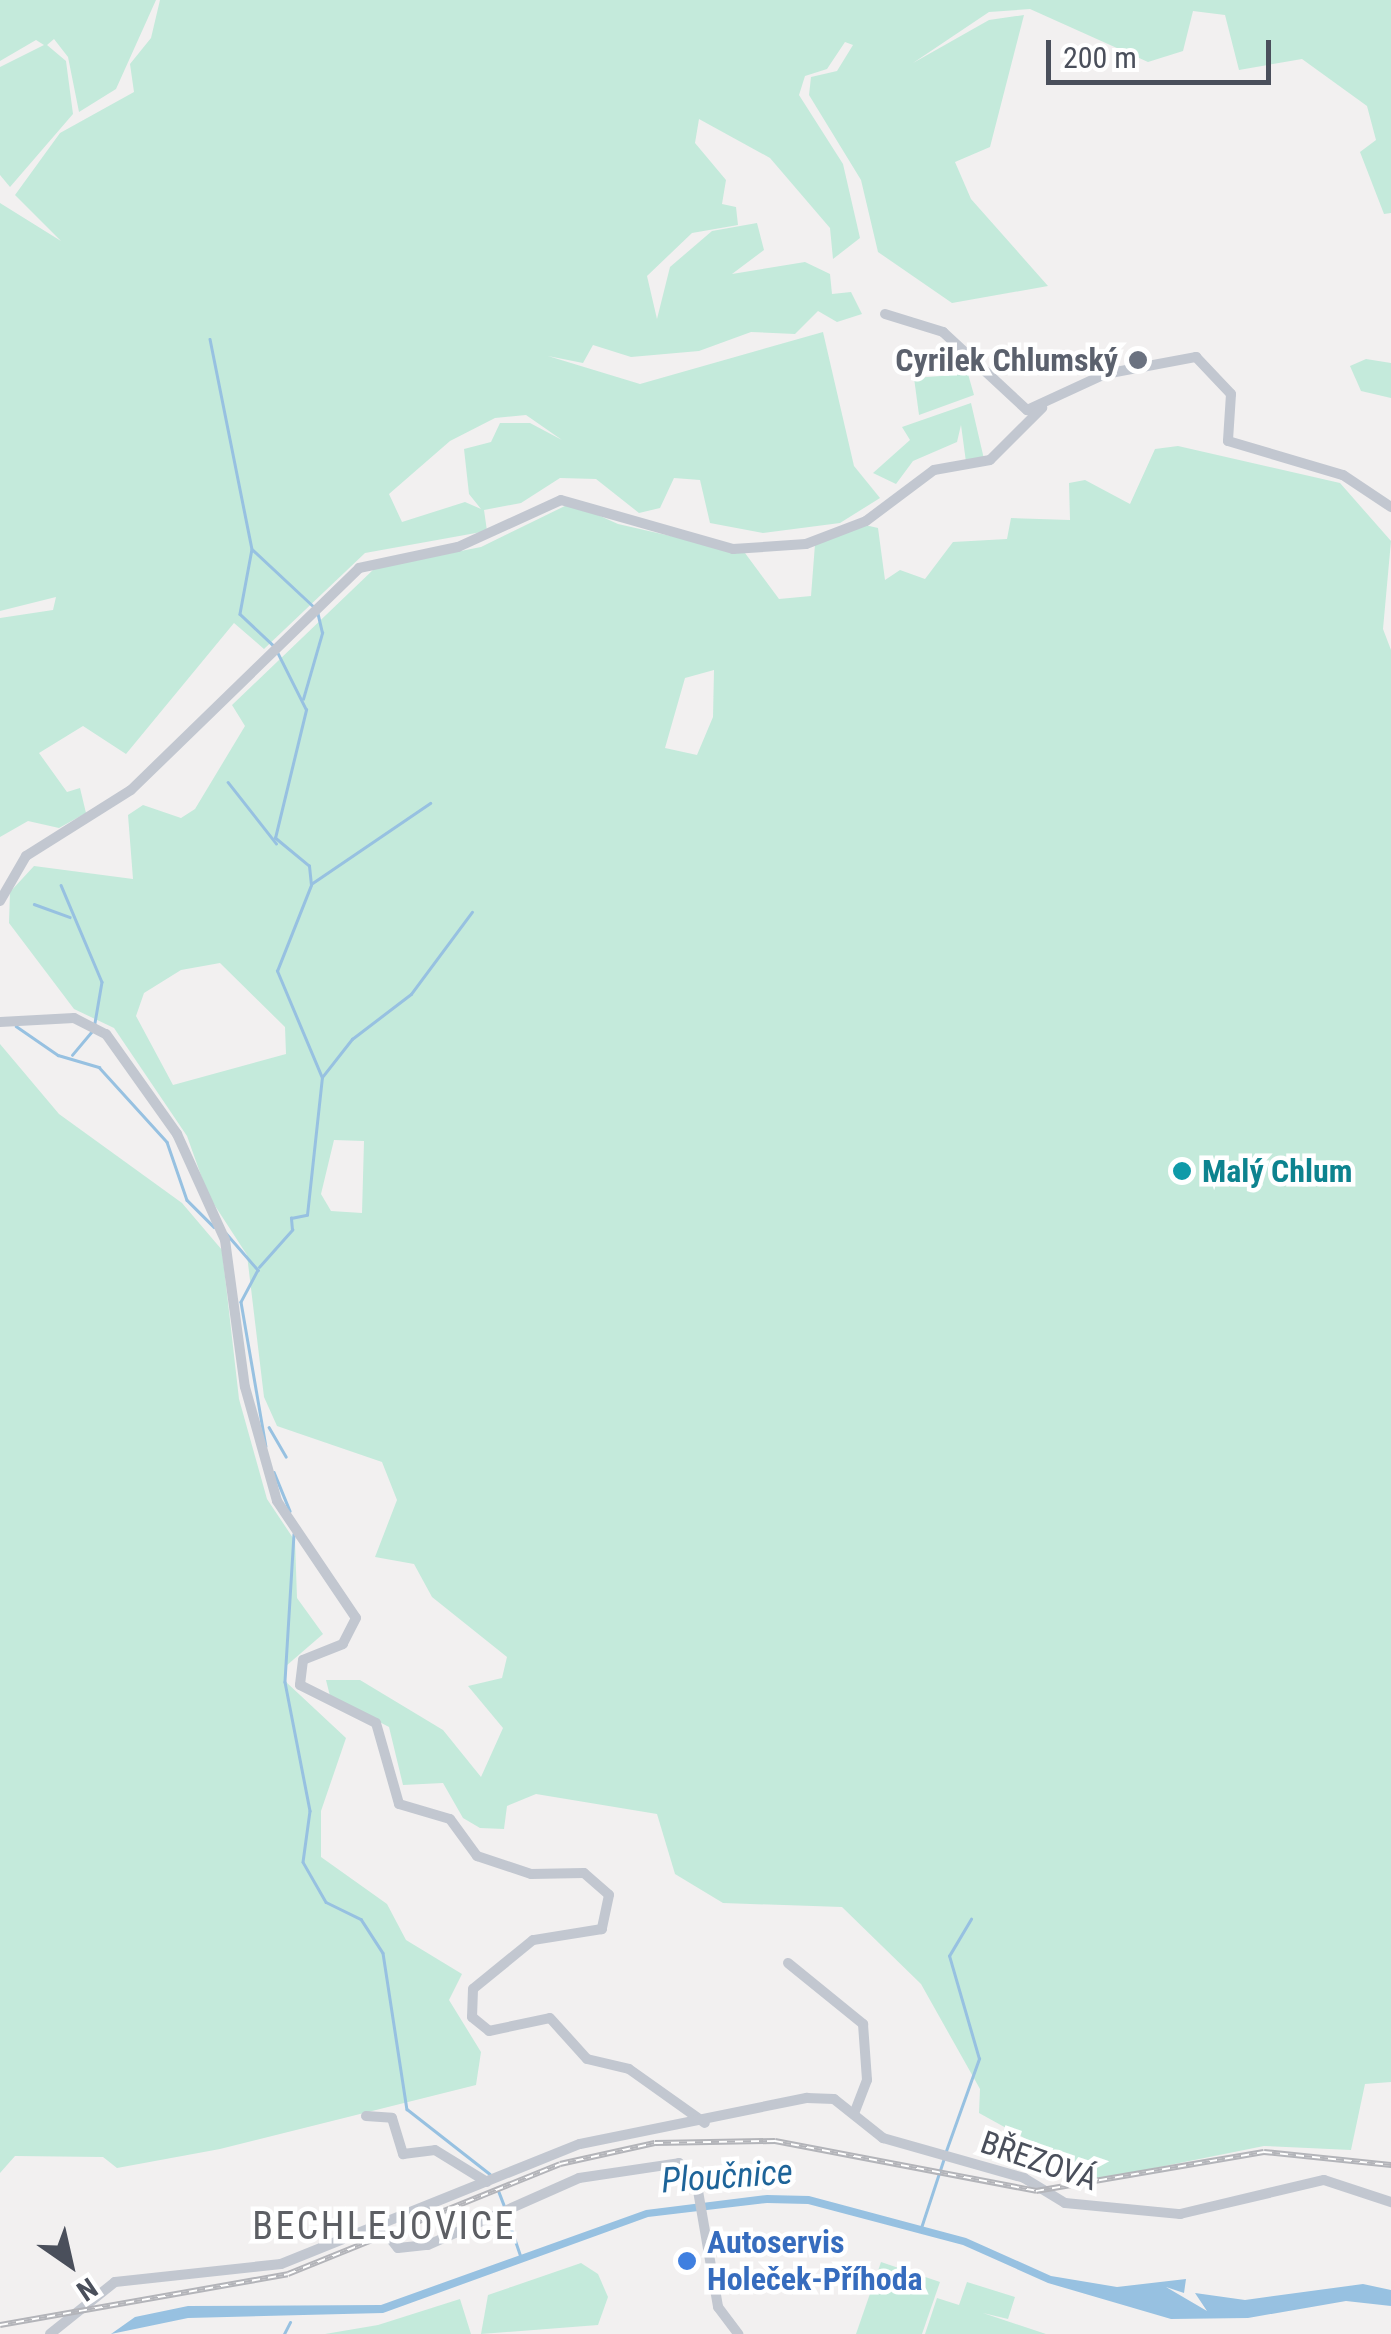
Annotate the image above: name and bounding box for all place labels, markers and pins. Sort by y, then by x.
place label: Cyrilek Chlumský [895,341,1118,379]
marker: Cyrilek Chlumský [1127,349,1149,371]
place label: Malý Chlum [1202,1152,1353,1190]
marker: Malý Chlum [1171,1160,1193,1182]
place label: Autoservis Holeček-Příhoda [707,2224,923,2299]
marker: Autoservis Holeček-Příhoda [676,2250,698,2272]

